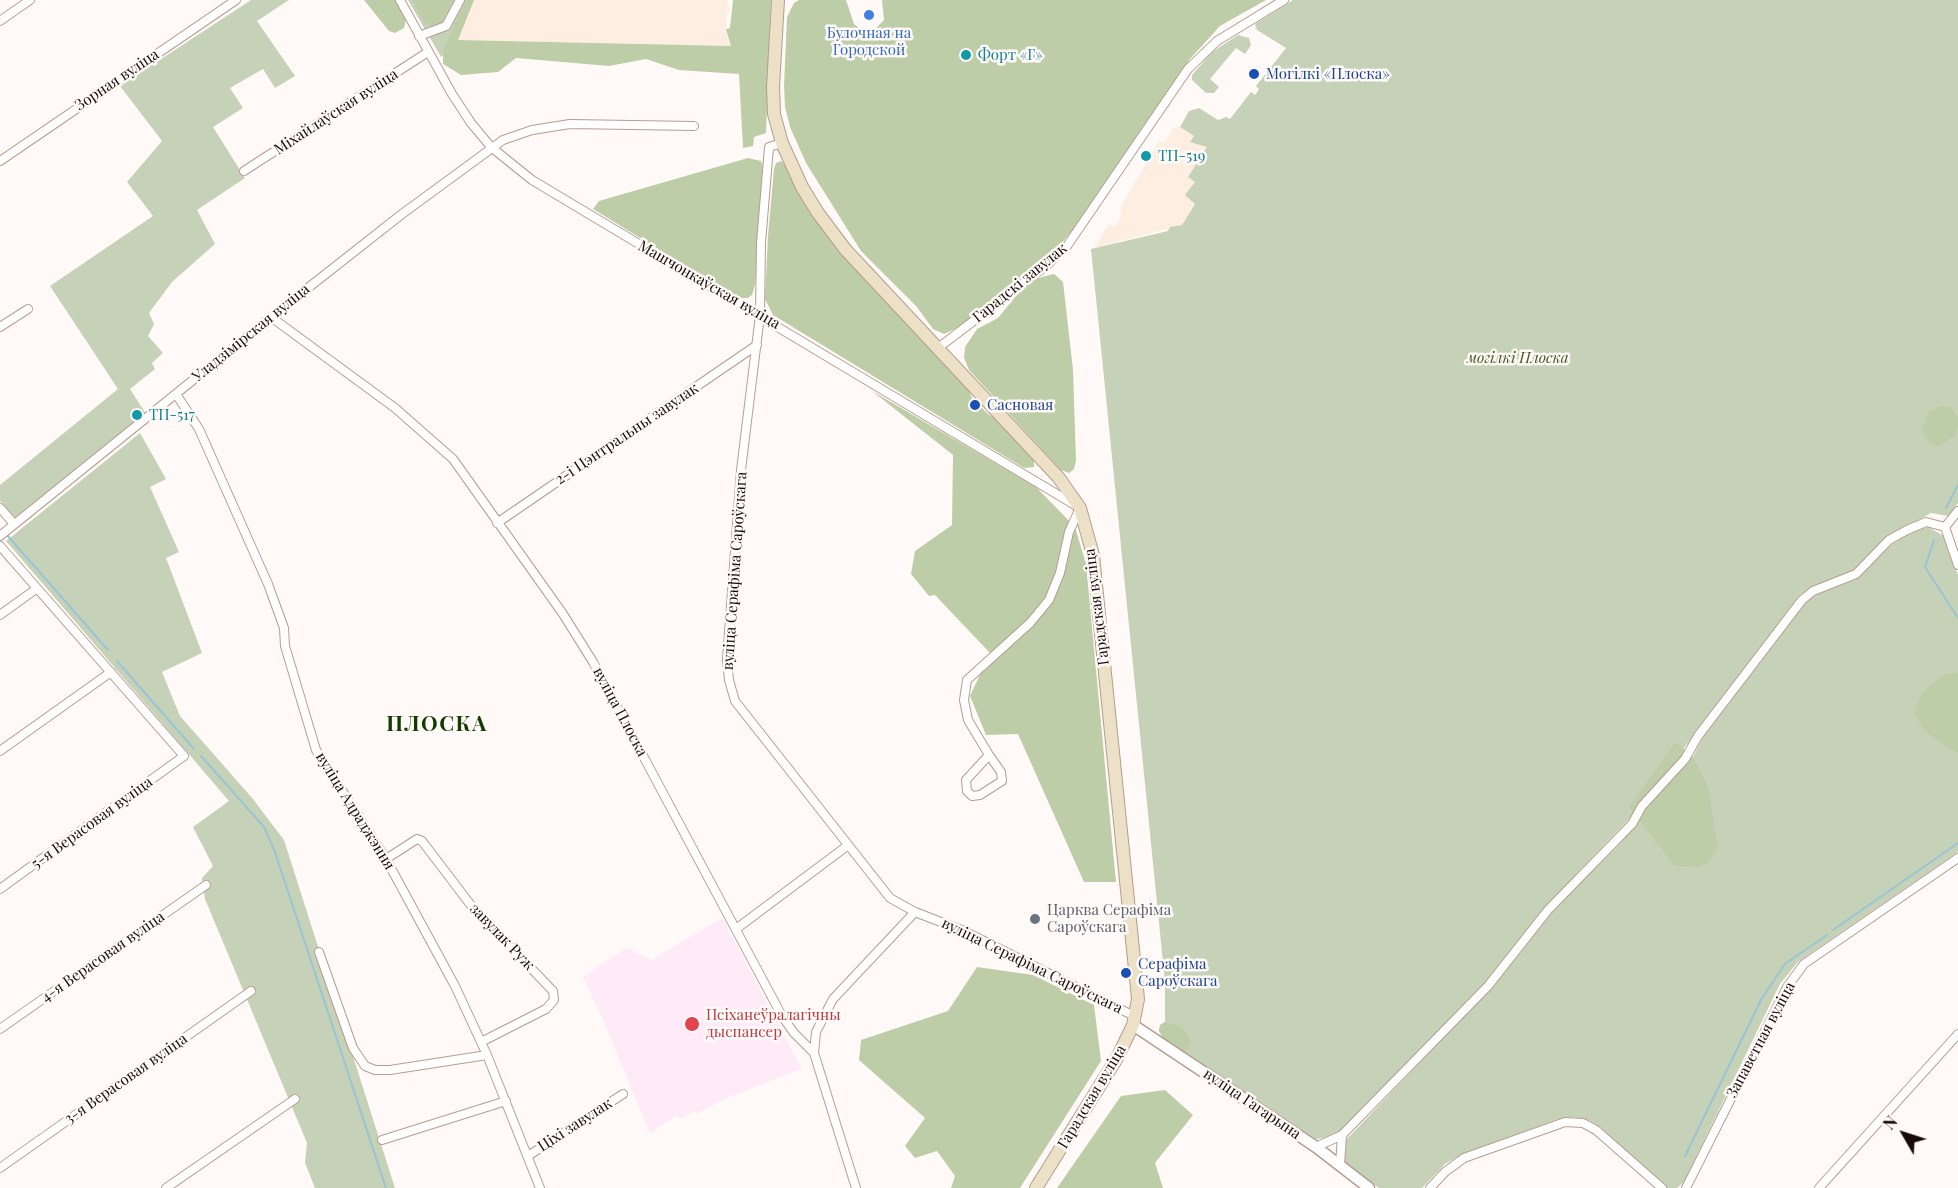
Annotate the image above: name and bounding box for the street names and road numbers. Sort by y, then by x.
street label: Зорная вуліца [72,45,162,115]
street label: Міхайлаўская вуліца [271,65,401,159]
street label: Машчонкаўская вуліца [635,237,783,333]
street label: Гарадскі завулак [969,239,1071,327]
street label: Уладзімірская вуліца [189,280,313,386]
street label: 2-і Цэнтральны завулак [552,379,702,489]
street label: вуліца Серафіма Сароўскага [719,471,751,671]
street label: Гарадская вуліца [1081,547,1113,667]
street label: вуліца Плоска [589,664,651,760]
street label: вуліца Адраджэння [312,749,398,873]
street label: 5-я Верасовая вуліца [28,773,156,873]
street label: завулак Руж [466,900,538,974]
street label: 4-я Верасовая вуліца [38,908,168,1006]
street label: вуліца Серафіма Сароўскага [939,914,1125,1018]
street label: Запаветная вуліца [1723,979,1799,1101]
street label: 3-я Верасовая вуліца [61,1030,191,1128]
street label: Гарадская вуліца [1054,1042,1130,1152]
street label: вуліца Гагарына [1200,1065,1304,1143]
street label: Ціхі завулак [535,1094,615,1156]

